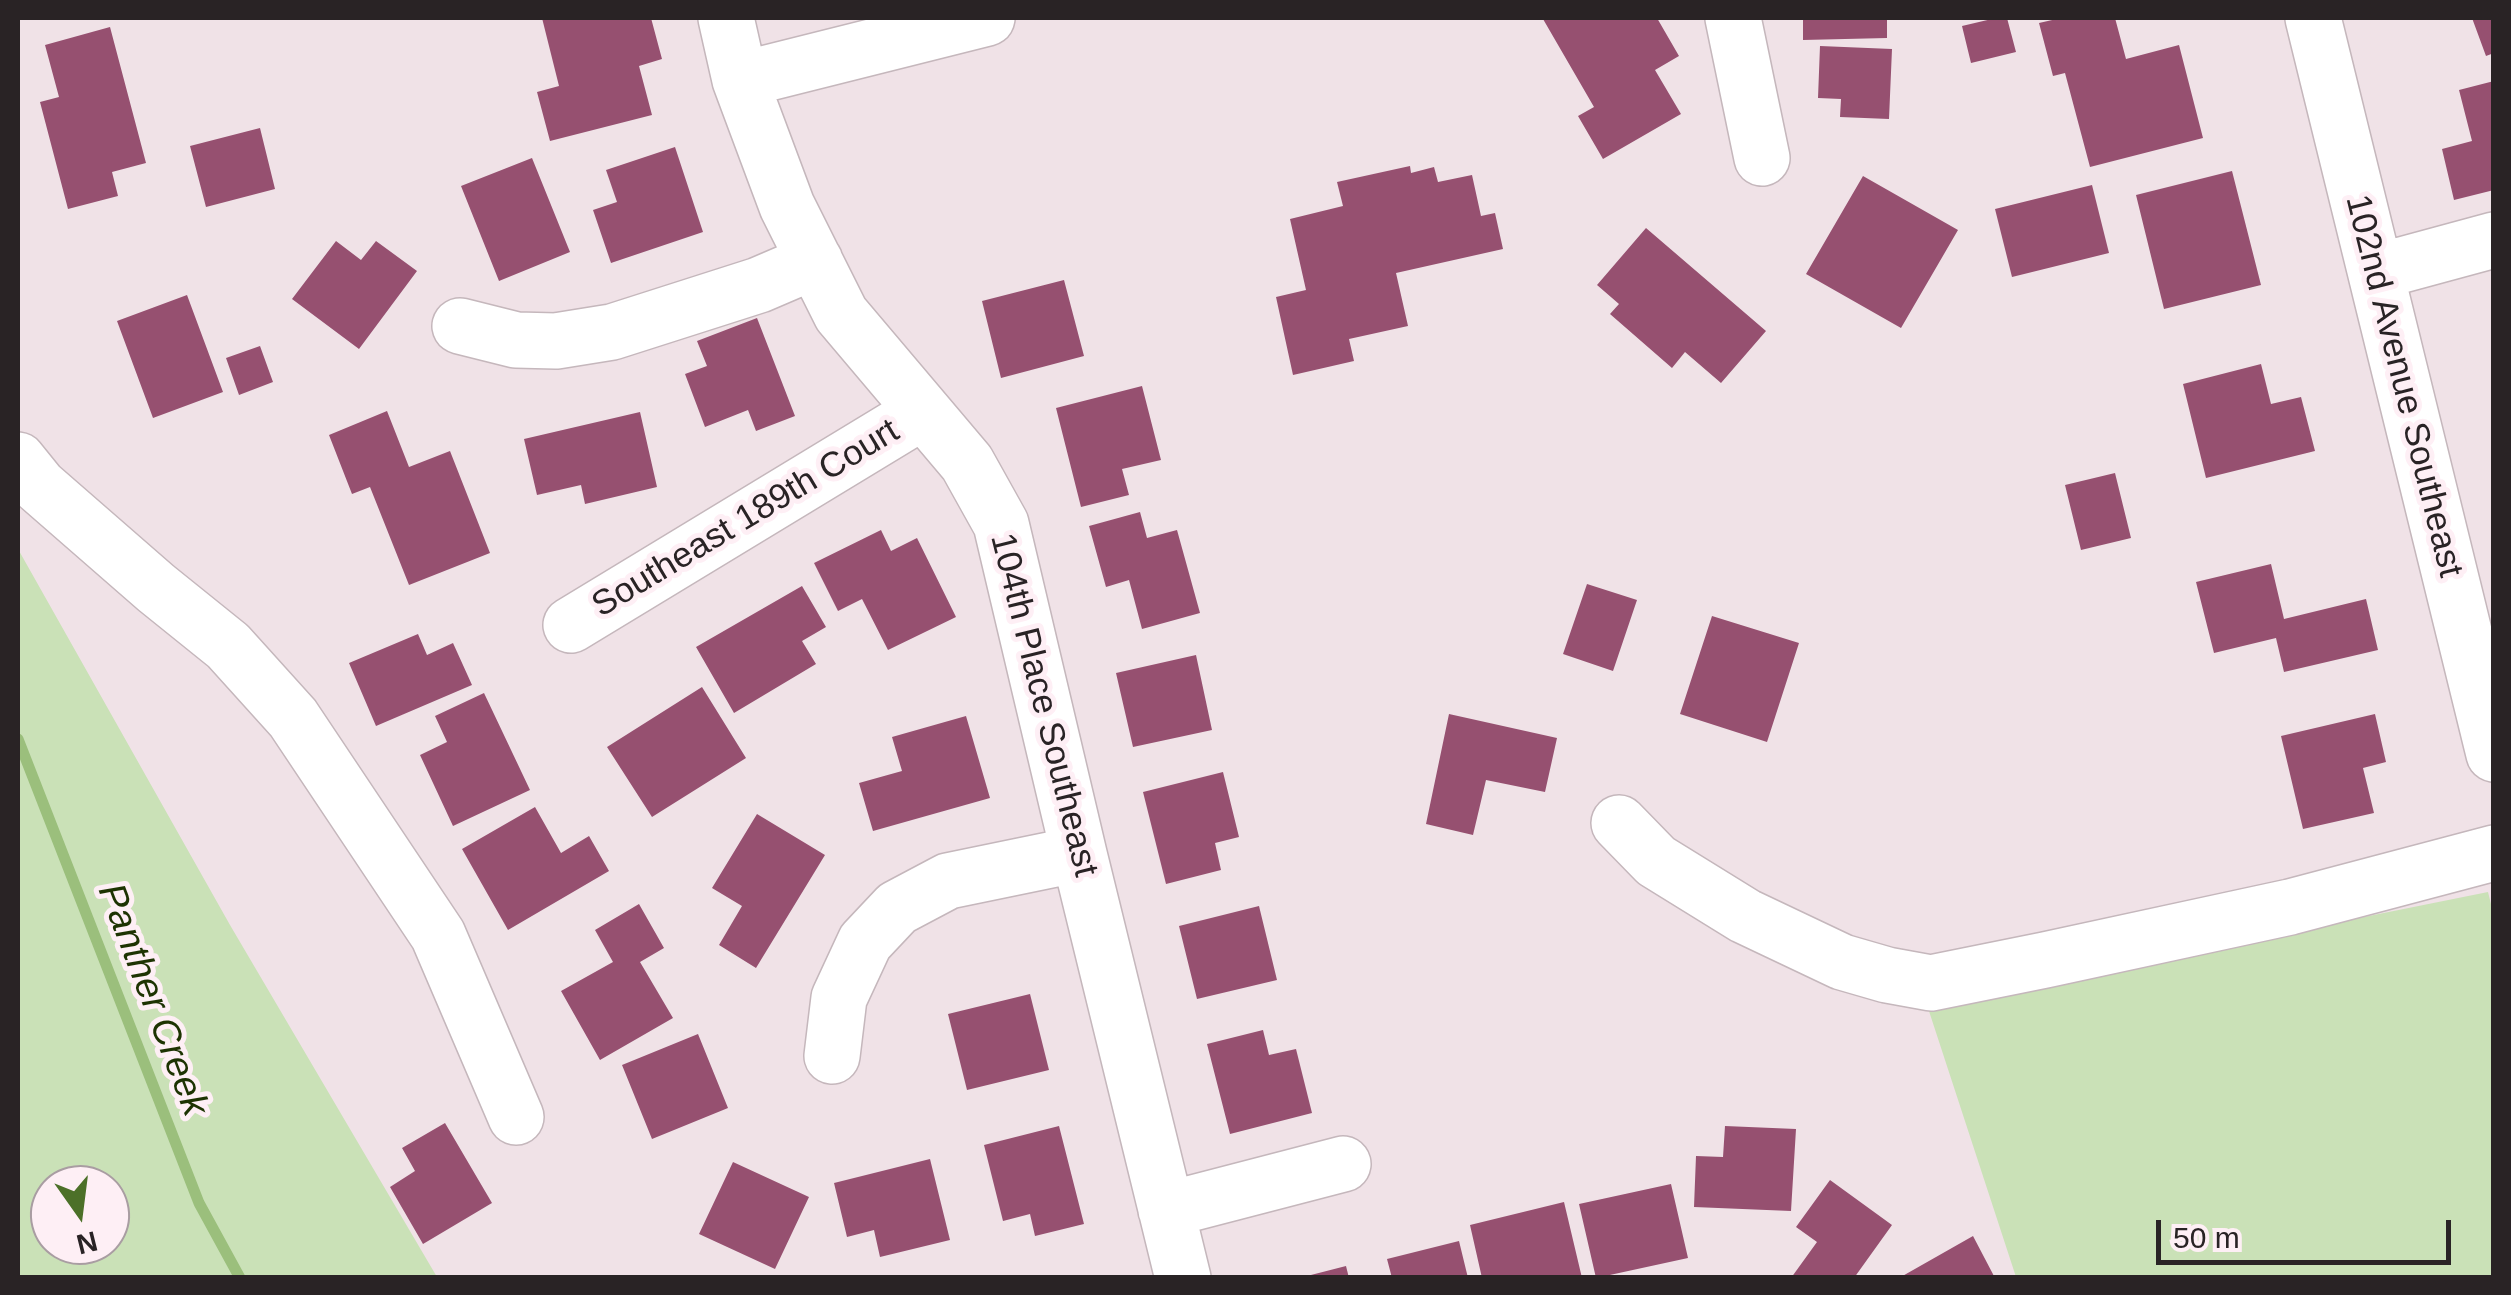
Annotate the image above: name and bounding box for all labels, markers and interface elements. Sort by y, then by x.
street label: 102nd Avenue Southeast [2335,191,2471,581]
street label: Southeast 189th Court [585,411,907,627]
street label: 104th Place Southeast [980,529,1106,881]
water label: Panther Creek [87,877,217,1123]
north arrow [30,1165,130,1265]
scale bar [2161,1200,2456,1262]
text: 50 m [2173,1221,2240,1254]
text: N [73,1225,100,1260]

